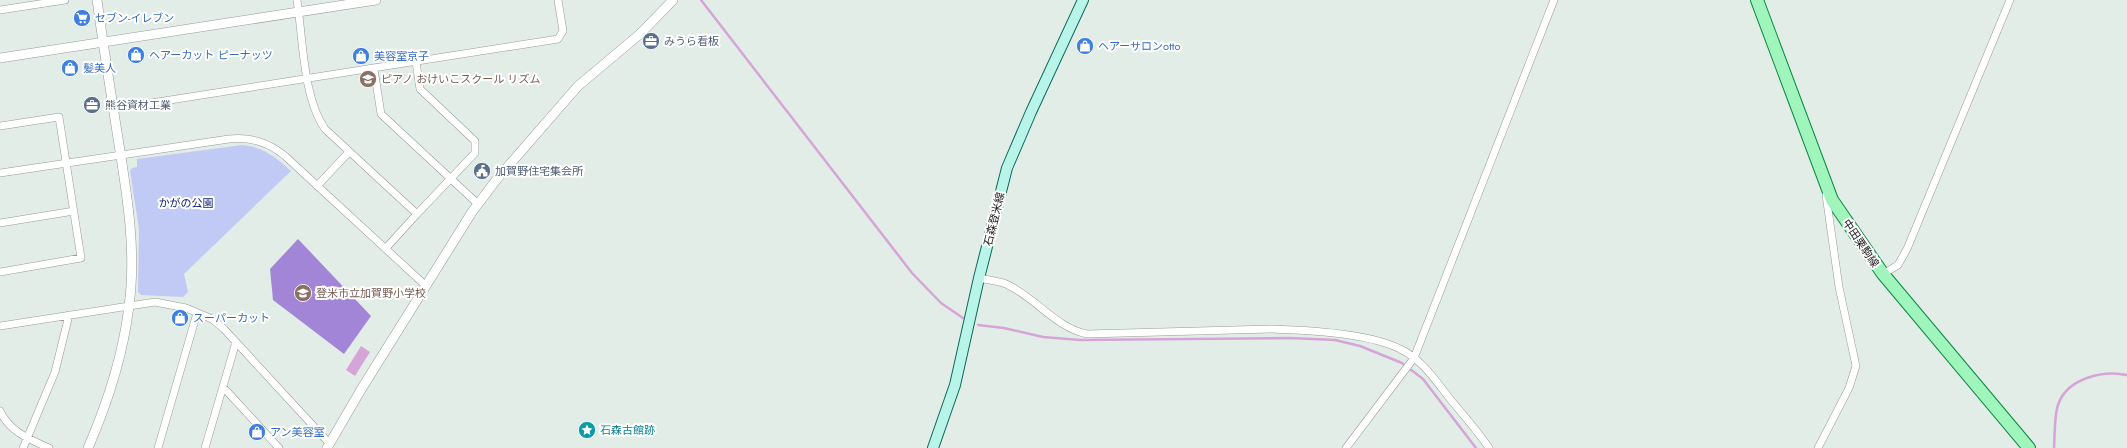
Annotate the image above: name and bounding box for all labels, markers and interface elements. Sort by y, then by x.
supermarket icon: セブン-イレブン [72,8,92,28]
place label: セブン-イレブン [95,10,174,26]
office icon: みうら看板 [641,31,661,51]
place label: みうら看板 [664,33,719,49]
shop icon: ヘアーサロンotto [1075,36,1095,56]
place label: ヘアーサロンotto [1098,38,1180,54]
shop icon: ヘアーカット ピーナッツ [126,45,146,65]
shop icon: 美容室京子 [351,46,371,66]
place label: ヘアーカット ピーナッツ [149,47,273,63]
place label: 美容室京子 [374,48,429,64]
shop icon: 髪美人 [60,58,80,78]
place label: 髪美人 [83,60,116,76]
school or university icon: ピアノ おけいこスクール リズム [358,69,378,89]
place label: ピアノ おけいこスクール リズム [381,71,541,87]
office icon: 熊谷資材工業 [82,95,102,115]
place label: 熊谷資材工業 [105,97,171,113]
public building icon: 加賀野住宅集会所 [472,161,492,181]
place label: 加賀野住宅集会所 [495,163,584,179]
street label: 石森登米線 [980,190,1008,248]
park label: かがの公園 [159,195,214,211]
street label: 中田栗駒線 [1839,216,1883,270]
school or university icon: 登米市立加賀野小学校 [293,283,313,303]
place label: 登米市立加賀野小学校 [316,285,426,301]
shop icon: スーパーカット [170,308,190,328]
place label: スーパーカット [193,310,270,326]
place icon: 石森古館跡 [577,420,597,440]
shop icon: アン美容室 [247,422,267,442]
place label: 石森古館跡 [600,422,655,438]
place label: アン美容室 [270,424,325,440]

